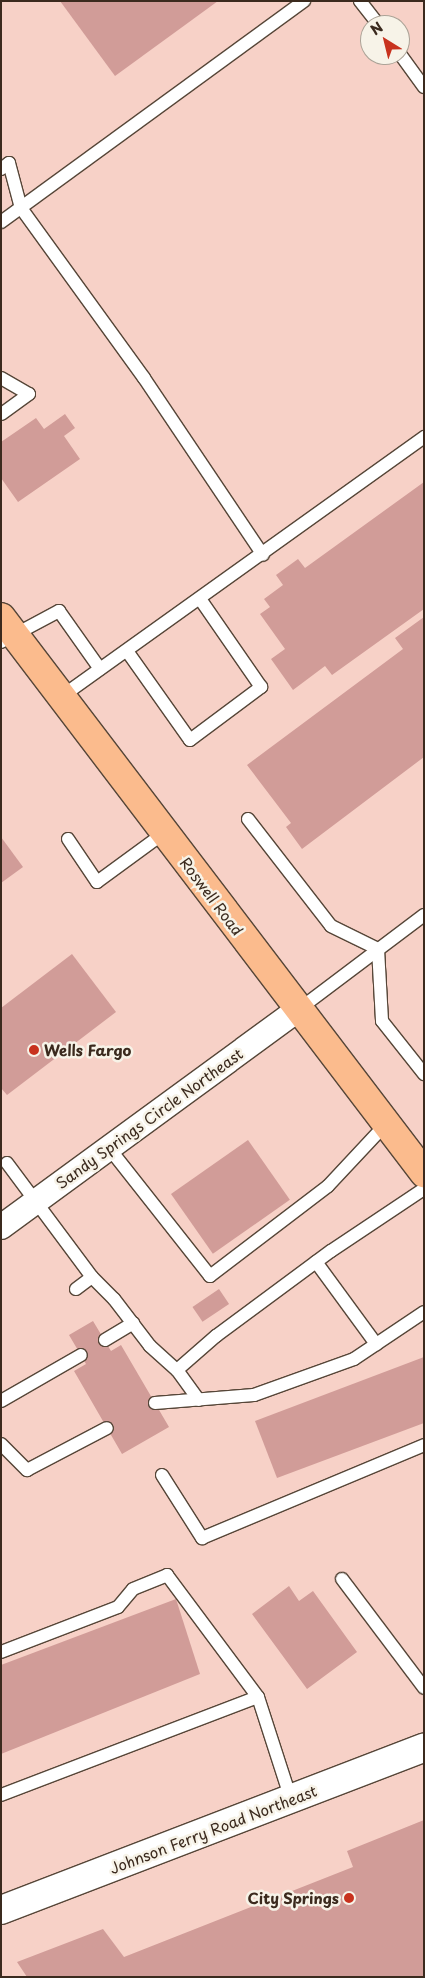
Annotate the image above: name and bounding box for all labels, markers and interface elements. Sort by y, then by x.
north arrow [360,15,410,65]
text: N [366,17,387,40]
street label: Roswell Road [177,853,247,939]
place label: Wells Fargo [44,1041,132,1059]
marker: Wells Fargo [28,1044,40,1056]
street label: Sandy Springs Circle Northeast [51,1044,247,1192]
street label: Johnson Ferry Road Northeast [107,1781,319,1877]
place label: City Springs [247,1889,339,1907]
marker: City Springs [343,1892,355,1904]

